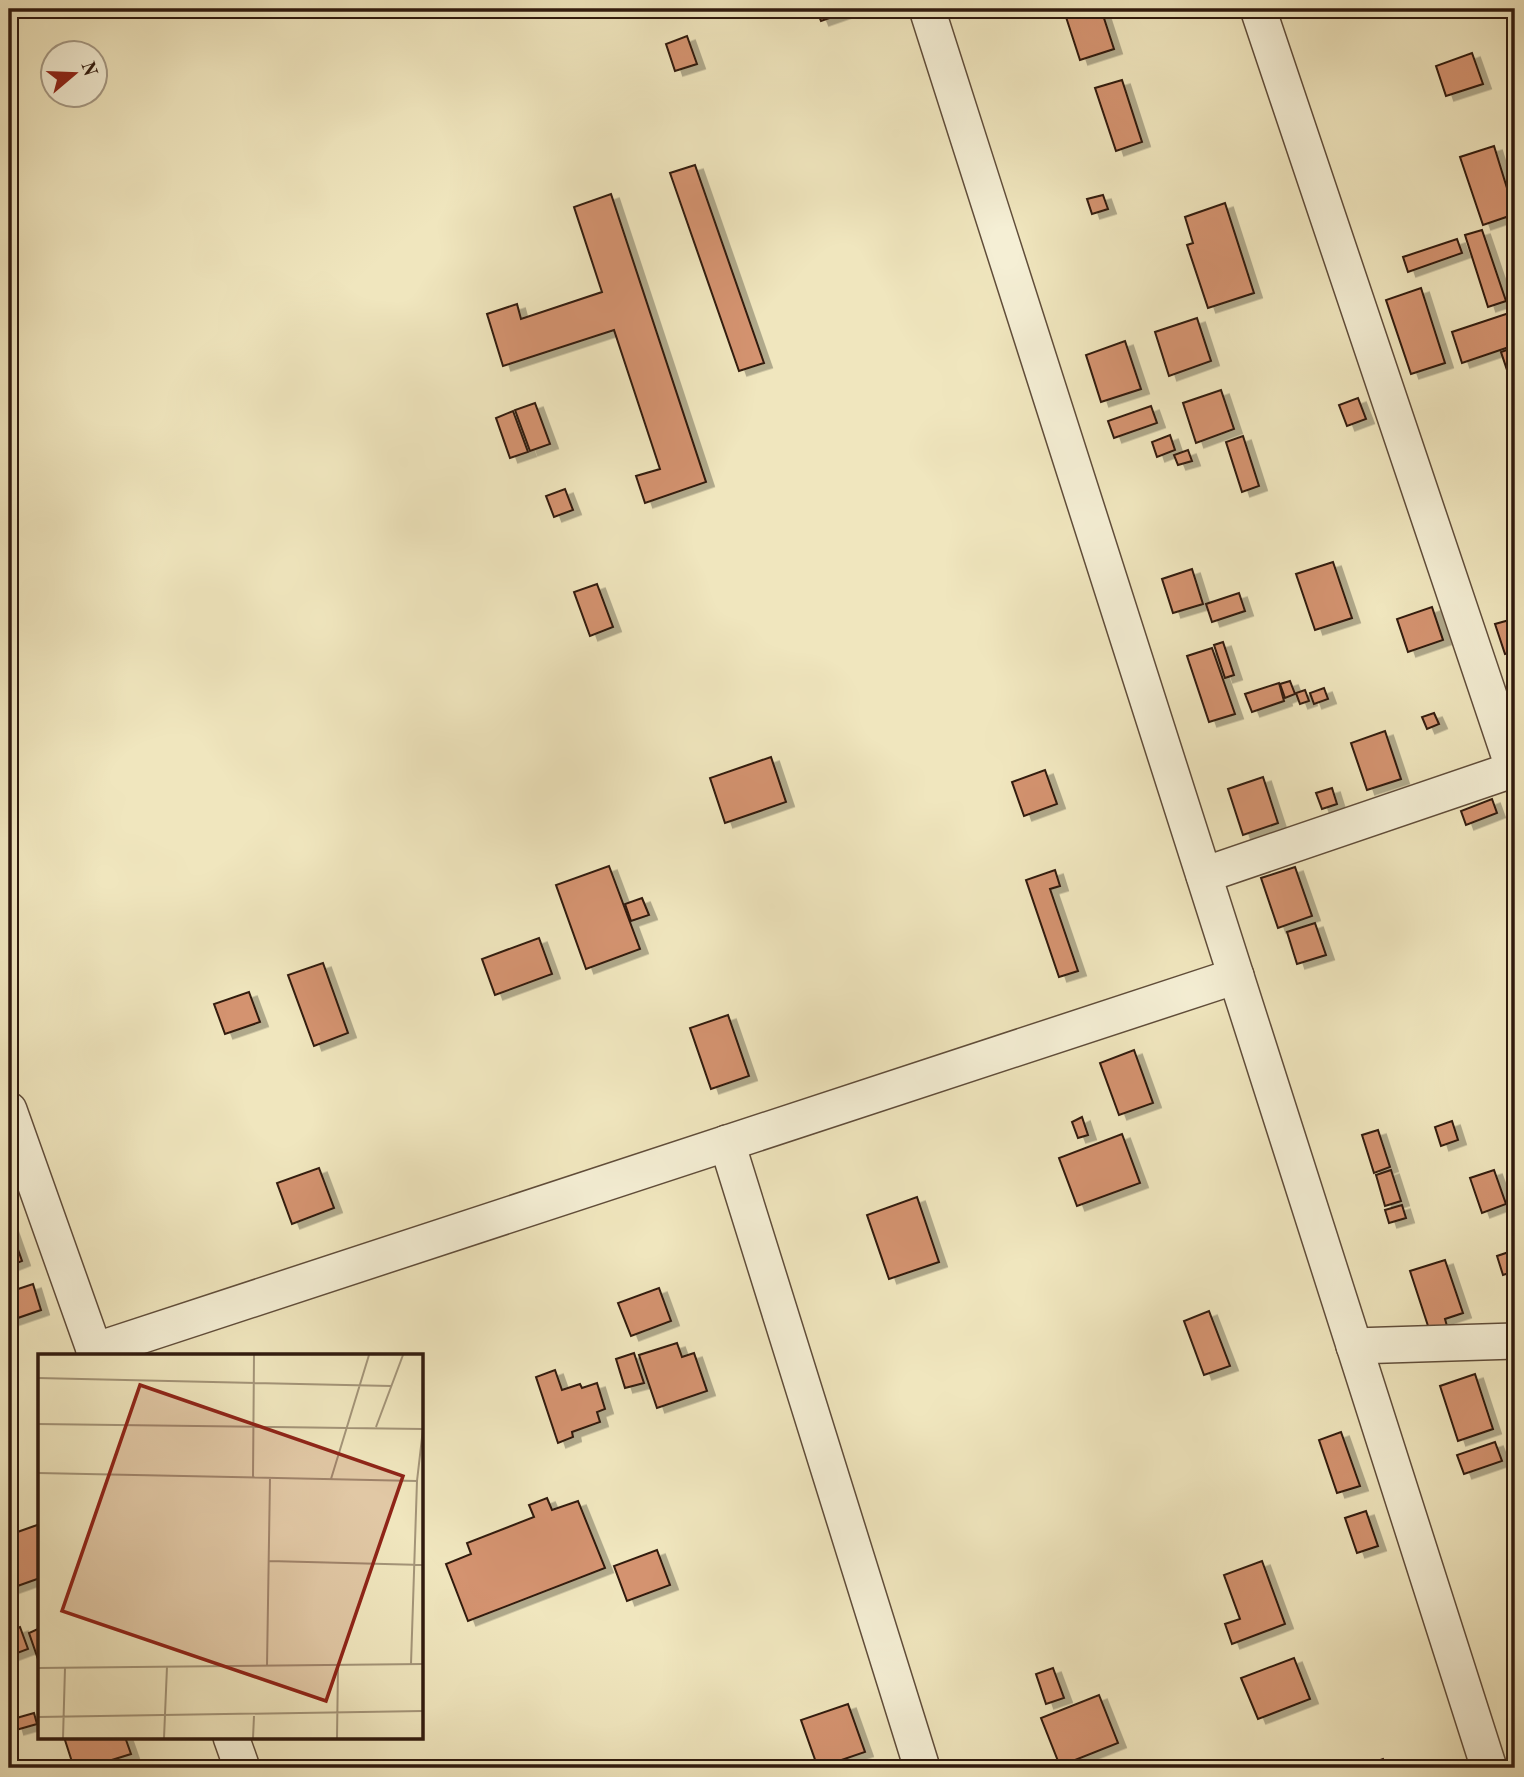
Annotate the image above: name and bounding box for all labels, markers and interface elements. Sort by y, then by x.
north arrow [38,38,108,108]
text: N [76,59,99,80]
inset map [38,1354,424,1738]

